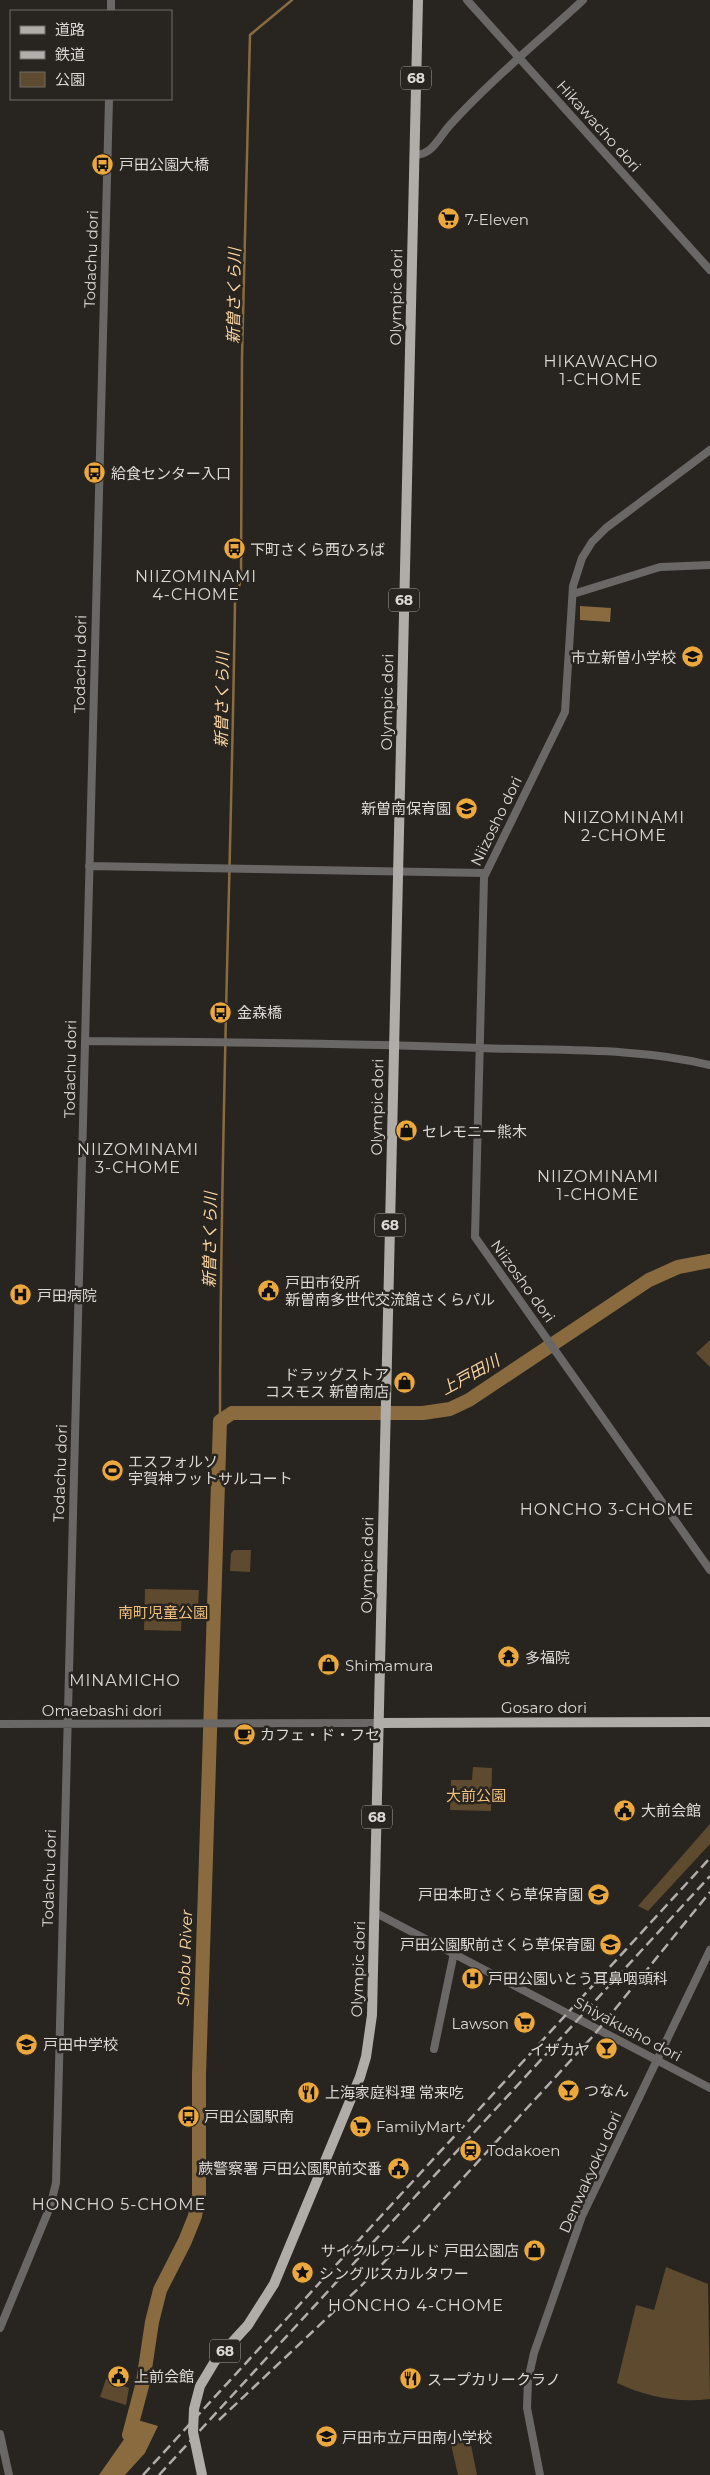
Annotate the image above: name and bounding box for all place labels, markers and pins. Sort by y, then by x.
bus stop icon: 戸田公園大橋 [91,152,115,176]
place label: 戸田公園大橋 [119,155,209,174]
supermarket icon: 7-Eleven [437,207,461,231]
place label: 7-Eleven [465,210,529,229]
bus stop icon: 給食センター入口 [83,461,107,485]
place label: 給食センター入口 [111,464,231,483]
bus stop icon: 下町さくら西ひろば [222,537,246,561]
place label: 下町さくら西ひろば [250,540,385,559]
school or university icon: 市立新曽小学校 [680,645,704,669]
place label: 市立新曽小学校 [571,648,676,667]
school or university icon: 新曽南保育園 [455,796,479,820]
place label: 新曽南保育園 [361,799,451,818]
bus stop icon: 金森橋 [209,1000,233,1024]
place label: 金森橋 [237,1003,282,1022]
shop icon: セレモニー熊木 [394,1119,418,1143]
place label: セレモニー熊木 [422,1122,527,1141]
place label: 戸田市役所 新曽南多世代交流館さくらパル [285,1273,495,1309]
public building icon: 戸田市役所 新曽南多世代交流館さくらパル [257,1279,281,1303]
hospital icon: 戸田病院 [9,1283,33,1307]
place label: 戸田病院 [37,1286,97,1305]
place label: ドラッグストア コスモス 新曽南店 [265,1365,389,1401]
shop icon: ドラッグストア コスモス 新曽南店 [393,1371,417,1395]
place label: エスフォルソ 宇賀神フットサルコート [128,1452,293,1488]
sports icon: エスフォルソ 宇賀神フットサルコート [100,1458,124,1482]
temple icon: 多福院 [497,1645,521,1669]
place label: 多福院 [525,1648,570,1667]
shop icon: Shimamura [317,1653,341,1677]
place label: Shimamura [345,1656,433,1675]
cafe icon: カフェ・ド・フセ [232,1722,256,1746]
place label: カフェ・ド・フセ [260,1725,380,1744]
public building icon: 大前会館 [613,1798,637,1822]
place label: 大前会館 [641,1801,701,1820]
school or university icon: 戸田本町さくら草保育園 [587,1882,611,1906]
place label: 戸田本町さくら草保育園 [418,1885,583,1904]
school or university icon: 戸田公園駅前さくら草保育園 [599,1932,623,1956]
place label: 戸田公園駅前さくら草保育園 [400,1935,595,1954]
hospital icon: 戸田公園いとう耳鼻咽頭科 [460,1966,484,1990]
place label: 戸田公園いとう耳鼻咽頭科 [488,1969,668,1988]
supermarket icon: Lawson [513,2011,537,2035]
place label: Lawson [452,2014,509,2033]
school or university icon: 戸田中学校 [15,2032,39,2056]
place label: 戸田中学校 [43,2035,118,2054]
bar icon: イザカヤ [594,2037,618,2061]
place label: イザカヤ [530,2040,590,2059]
bar icon: つなん [556,2078,580,2102]
restaurant icon: 上海家庭料理 常来吃 [297,2080,321,2104]
place label: つなん [584,2081,629,2100]
place label: 上海家庭料理 常来吃 [325,2083,464,2102]
bus stop icon: 戸田公園駅南 [176,2104,200,2128]
place label: 戸田公園駅南 [204,2107,294,2126]
supermarket icon: FamilyMart [348,2114,372,2138]
place label: FamilyMart [376,2117,462,2136]
station icon: Todakoen [459,2138,483,2162]
place label: Todakoen [487,2141,560,2160]
public building icon: 蕨警察署 戸田公園駅前交番 [386,2156,410,2180]
place label: 蕨警察署 戸田公園駅前交番 [198,2159,382,2178]
shop icon: サイクルワールド 戸田公園店 [523,2238,547,2262]
place label: サイクルワールド 戸田公園店 [321,2241,519,2260]
place icon: シングルスカルタワー [291,2261,315,2285]
place label: シングルスカルタワー [319,2264,469,2283]
public building icon: 上前会館 [106,2364,130,2388]
place label: 上前会館 [134,2367,194,2386]
restaurant icon: スープカリークラノ [399,2367,423,2391]
place label: スープカリークラノ [427,2370,561,2389]
school or university icon: 戸田市立戸田南小学校 [314,2425,338,2449]
place label: 戸田市立戸田南小学校 [342,2428,492,2447]

